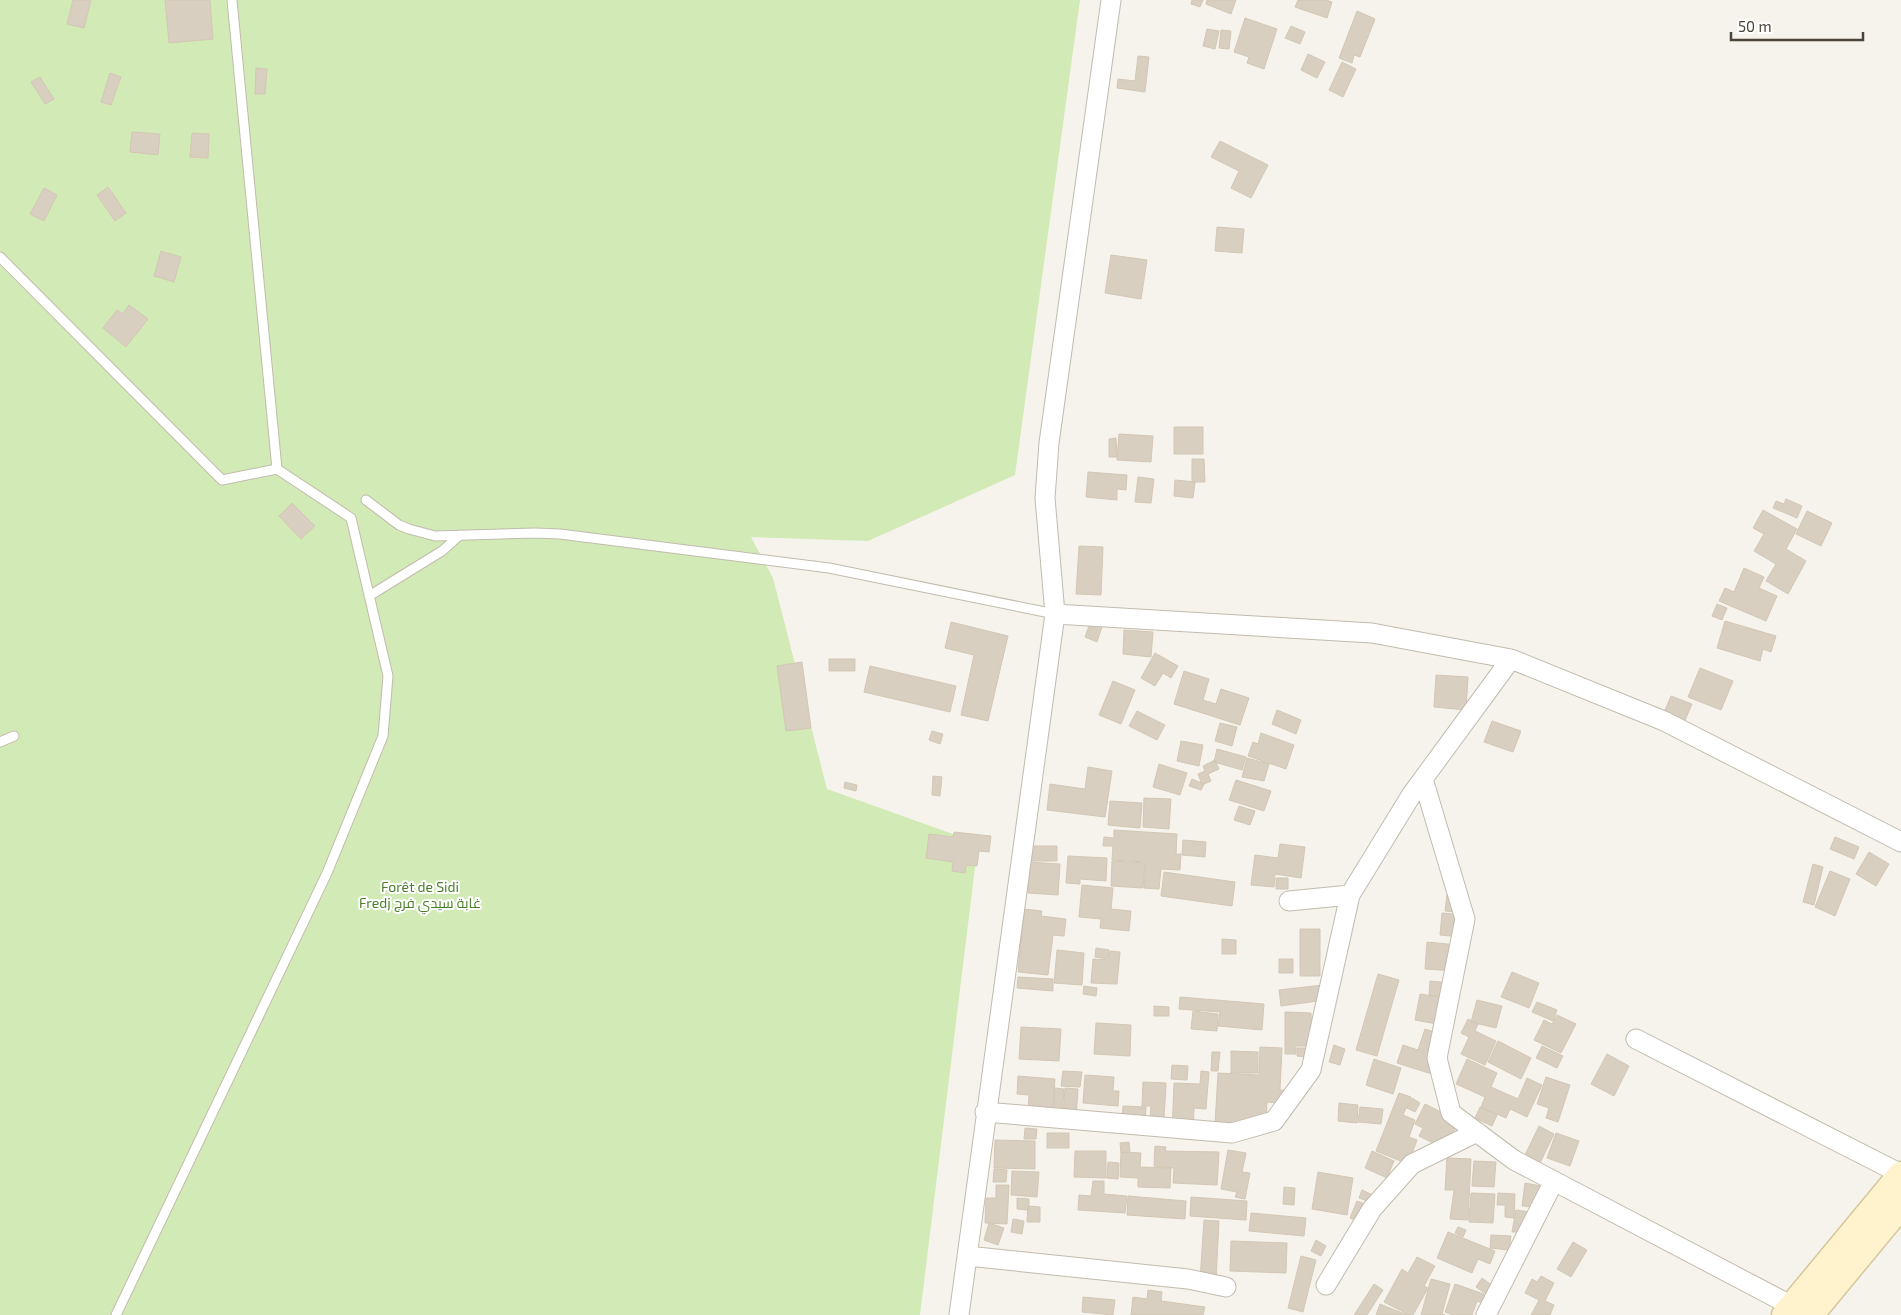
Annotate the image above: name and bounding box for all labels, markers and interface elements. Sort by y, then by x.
scale bar [1731,10,1864,42]
text: 50 m [1738,17,1772,35]
park label: Forêt de Sidi Fredj غابة سيدي فرج [359,878,481,915]

